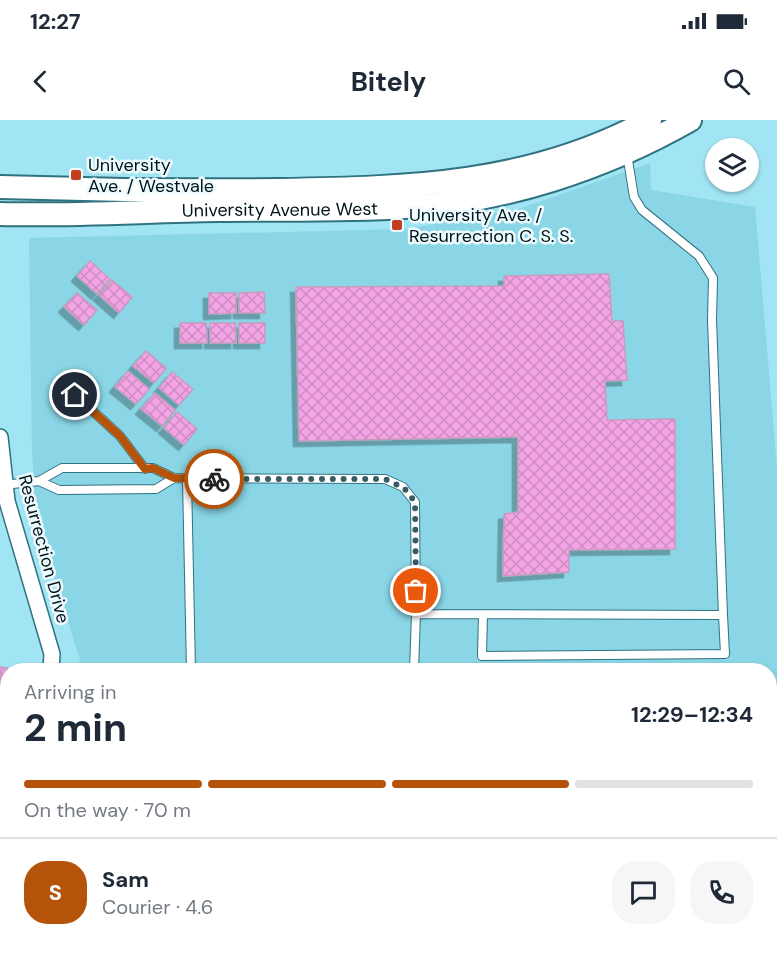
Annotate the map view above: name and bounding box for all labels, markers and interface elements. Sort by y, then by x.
text: 12:27 [30,7,81,36]
text: Bitely [351,64,426,99]
icon: back [24,65,57,98]
icon: search [720,65,753,98]
map controls [705,138,759,192]
button: layers [705,138,759,192]
place label: University Ave. / Westvale [88,153,214,198]
marker: University Ave. / Westvale [69,168,83,182]
street label: University Avenue West [182,196,378,223]
place label: University Ave. / Resurrection C. S. S. [409,203,573,248]
marker: University Ave. / Resurrection C. S. S. [390,218,404,232]
pin [49,369,100,420]
icon: home [58,378,91,411]
courier [184,449,244,509]
icon: bike [198,463,231,496]
street label: Resurrection Drive [13,472,75,626]
pin [390,565,441,616]
icon: bag [399,574,432,607]
text: Arriving in [24,679,116,705]
text: 12:29–12:34 [631,700,753,729]
text: 2 min [24,702,127,753]
text: On the way · 70 m [24,797,191,823]
button: chat [612,861,675,924]
button: phone [690,861,753,924]
text: Sam [102,865,149,894]
text: S [49,878,62,907]
text: Courier · 4.6 [102,894,213,920]

